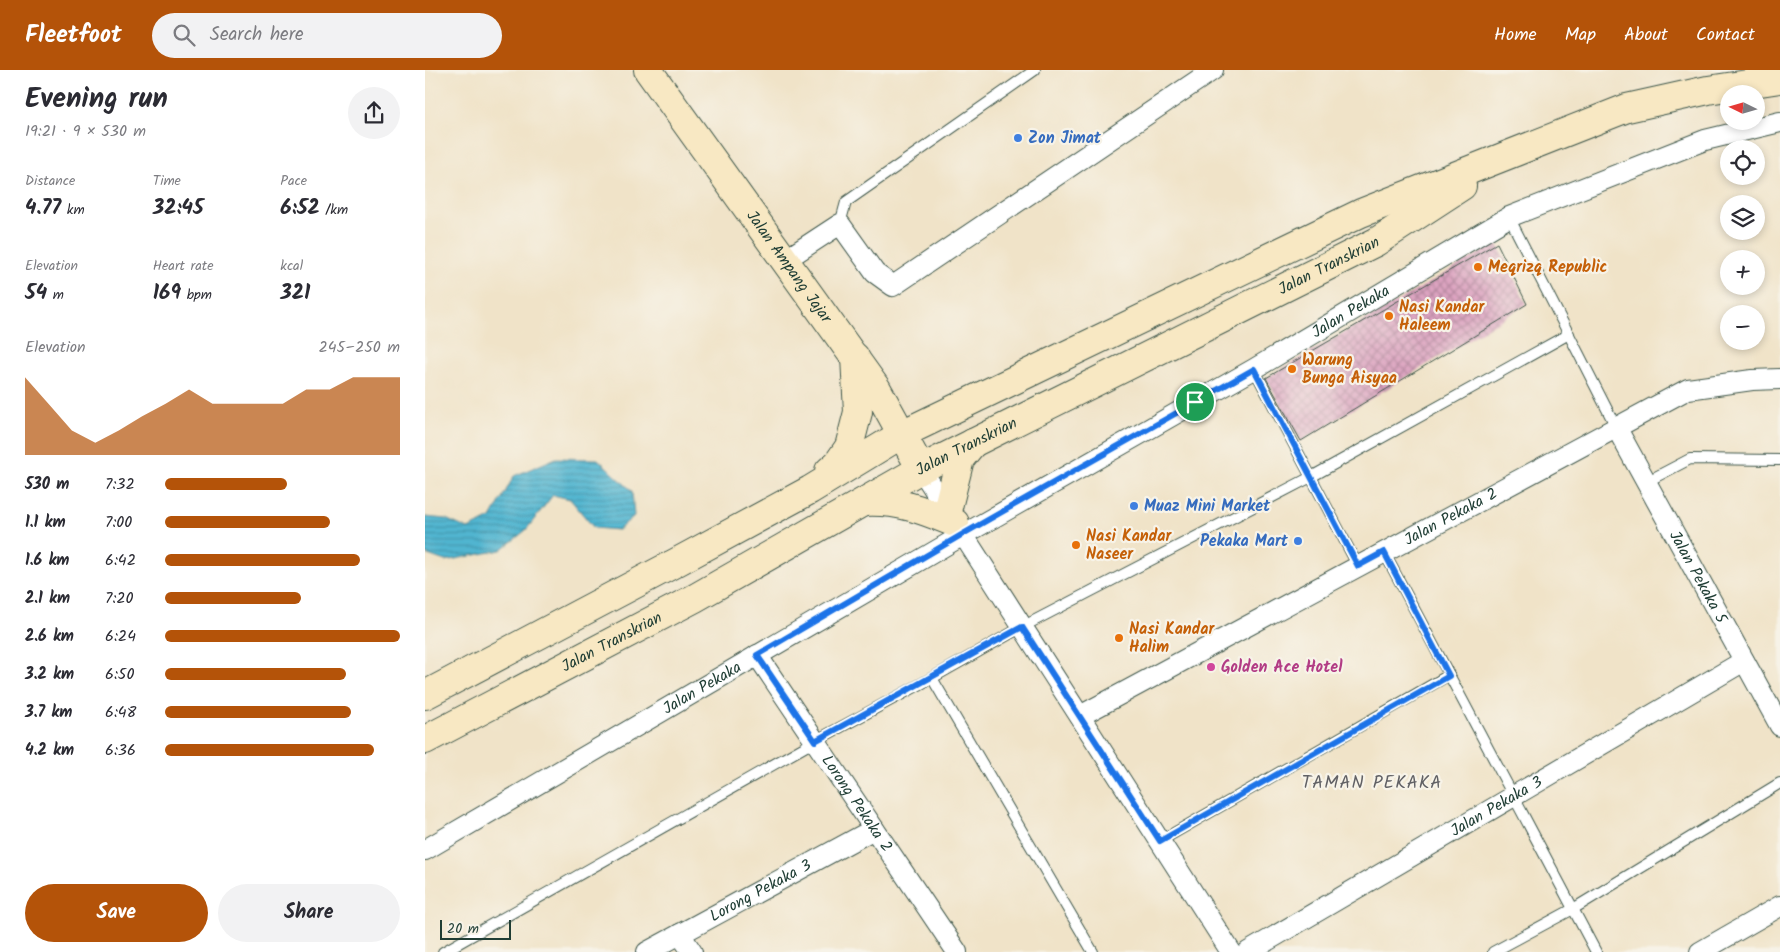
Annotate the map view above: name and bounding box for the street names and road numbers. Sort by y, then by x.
street label: Jalan Ampang Jajar [740,205,839,330]
street label: Jalan Transkrian [1274,230,1384,301]
street label: Jalan Pekaka [1307,278,1395,344]
street label: Jalan Transkrian [911,410,1022,482]
street label: Jalan Pekaka 2 [1399,481,1502,552]
street label: Jalan Pekaka 5 [1663,526,1734,629]
street label: Jalan Transkrian [557,605,667,679]
street label: Jalan Pekaka [658,655,746,721]
street label: Lorong Pekaka 2 [815,750,899,857]
street label: Jalan Pekaka 3 [1446,769,1547,843]
street label: Lorong Pekaka 3 [705,853,816,928]

